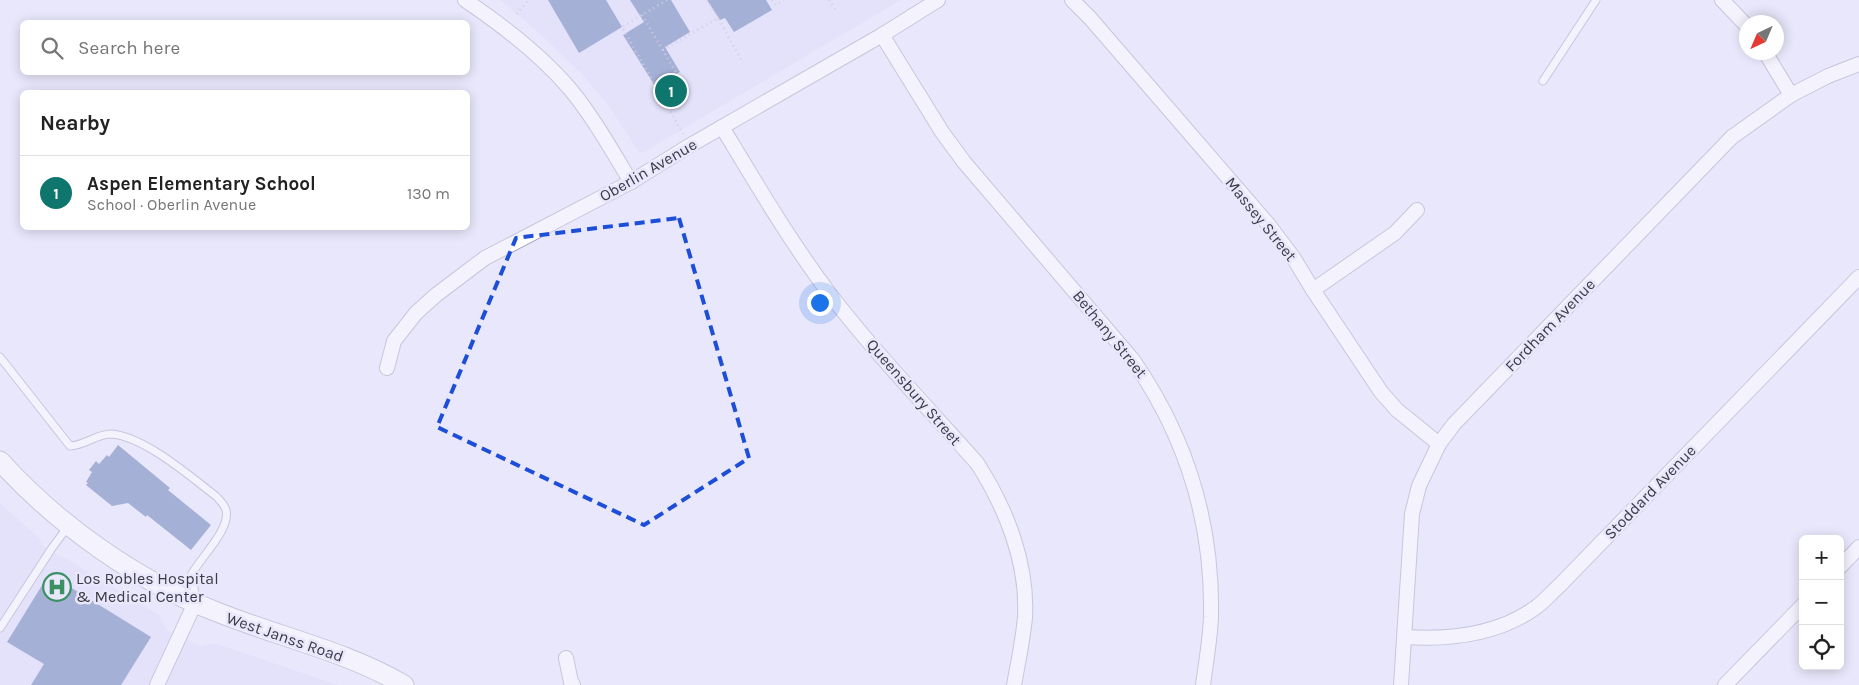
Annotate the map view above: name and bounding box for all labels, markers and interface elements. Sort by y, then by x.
north arrow [1739,15,1784,60]
search box [20,20,470,75]
icon: search [38,34,66,62]
text: Search here [78,37,180,59]
pin: 1 [655,72,687,110]
text: Nearby [40,111,110,135]
street label: Oberlin Avenue [596,134,700,206]
text: Aspen Elementary School [87,173,316,195]
street label: Massey Street [1221,173,1301,265]
text: 1 [53,184,59,203]
text: 130 m [407,184,450,203]
text: School · Oberlin Avenue [87,195,256,214]
street label: Fordham Avenue [1501,275,1599,375]
street label: Bethany Street [1069,286,1151,382]
your location [807,290,833,316]
street label: Queensbury Street [863,335,965,449]
street label: Stoddard Avenue [1600,441,1700,543]
map controls [1799,535,1844,670]
button: + [1799,535,1844,580]
place label: Los Robles Hospital & Medical Center [76,569,219,606]
hospital icon: Los Robles Hospital & Medical Center [42,572,72,602]
button: − [1799,580,1844,625]
street label: West Janss Road [224,608,346,666]
button: locate [1799,625,1844,670]

